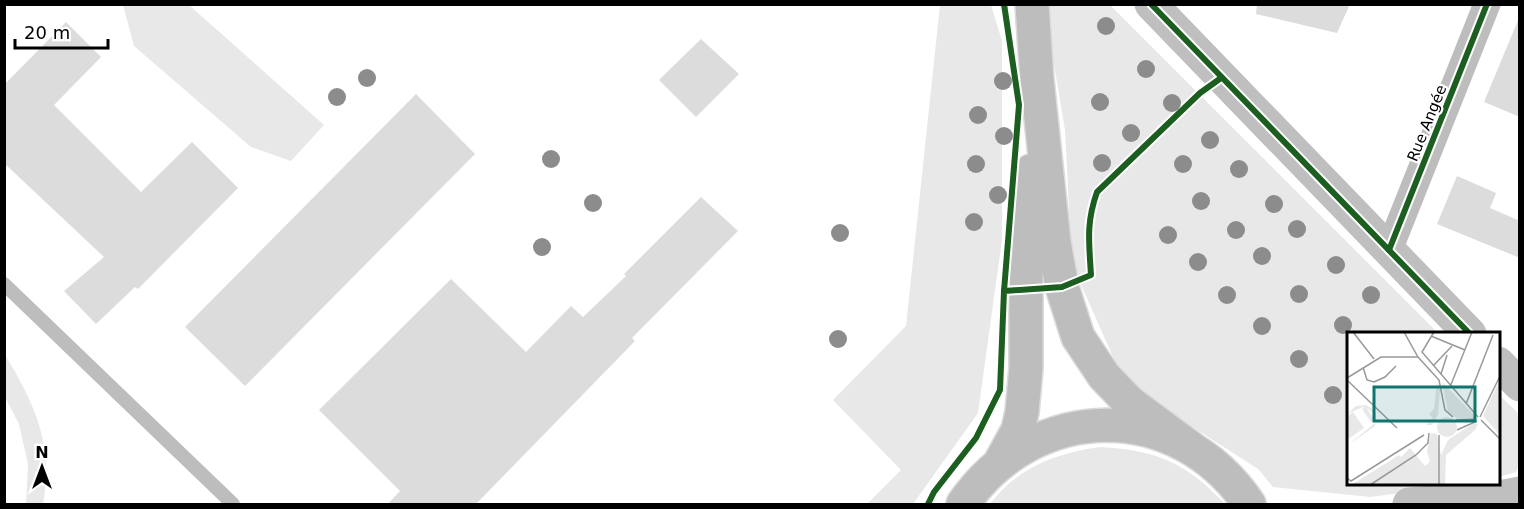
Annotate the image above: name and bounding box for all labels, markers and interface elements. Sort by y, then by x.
scale bar [15,12,108,50]
text: 20 m [24,22,70,43]
street label: Rue Angée [1403,82,1451,164]
inset map [1347,332,1500,485]
north arrow [12,437,72,497]
text: N [35,443,49,462]

